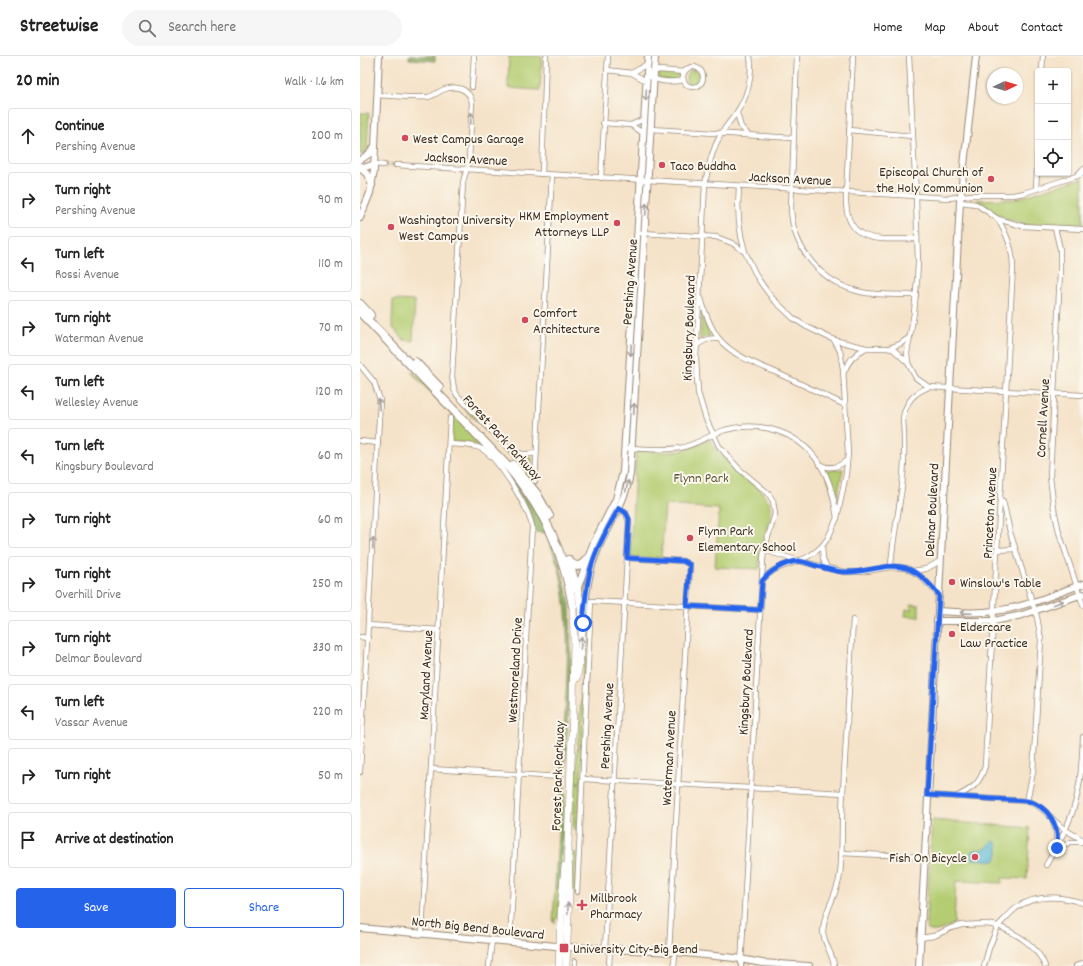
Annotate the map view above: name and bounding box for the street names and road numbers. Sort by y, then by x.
street label: Jackson Avenue [424,148,508,172]
street label: Jackson Avenue [748,168,832,192]
street label: Pershing Avenue [618,238,644,326]
street label: Kingsbury Boulevard [678,275,702,382]
street label: Cornell Avenue [1032,378,1056,458]
street label: Forest Park Parkway [457,391,546,486]
street label: Delmar Boulevard [921,463,945,557]
street label: Princeton Avenue [979,467,1003,559]
street label: Westmoreland Drive [503,617,529,723]
street label: Kingsbury Boulevard [734,629,760,736]
street label: Maryland Avenue [415,630,439,721]
street label: Pershing Avenue [596,682,620,770]
street label: Waterman Avenue [658,710,682,806]
street label: Forest Park Parkway [547,720,571,832]
street label: North Big Bend Boulevard [410,912,545,946]

